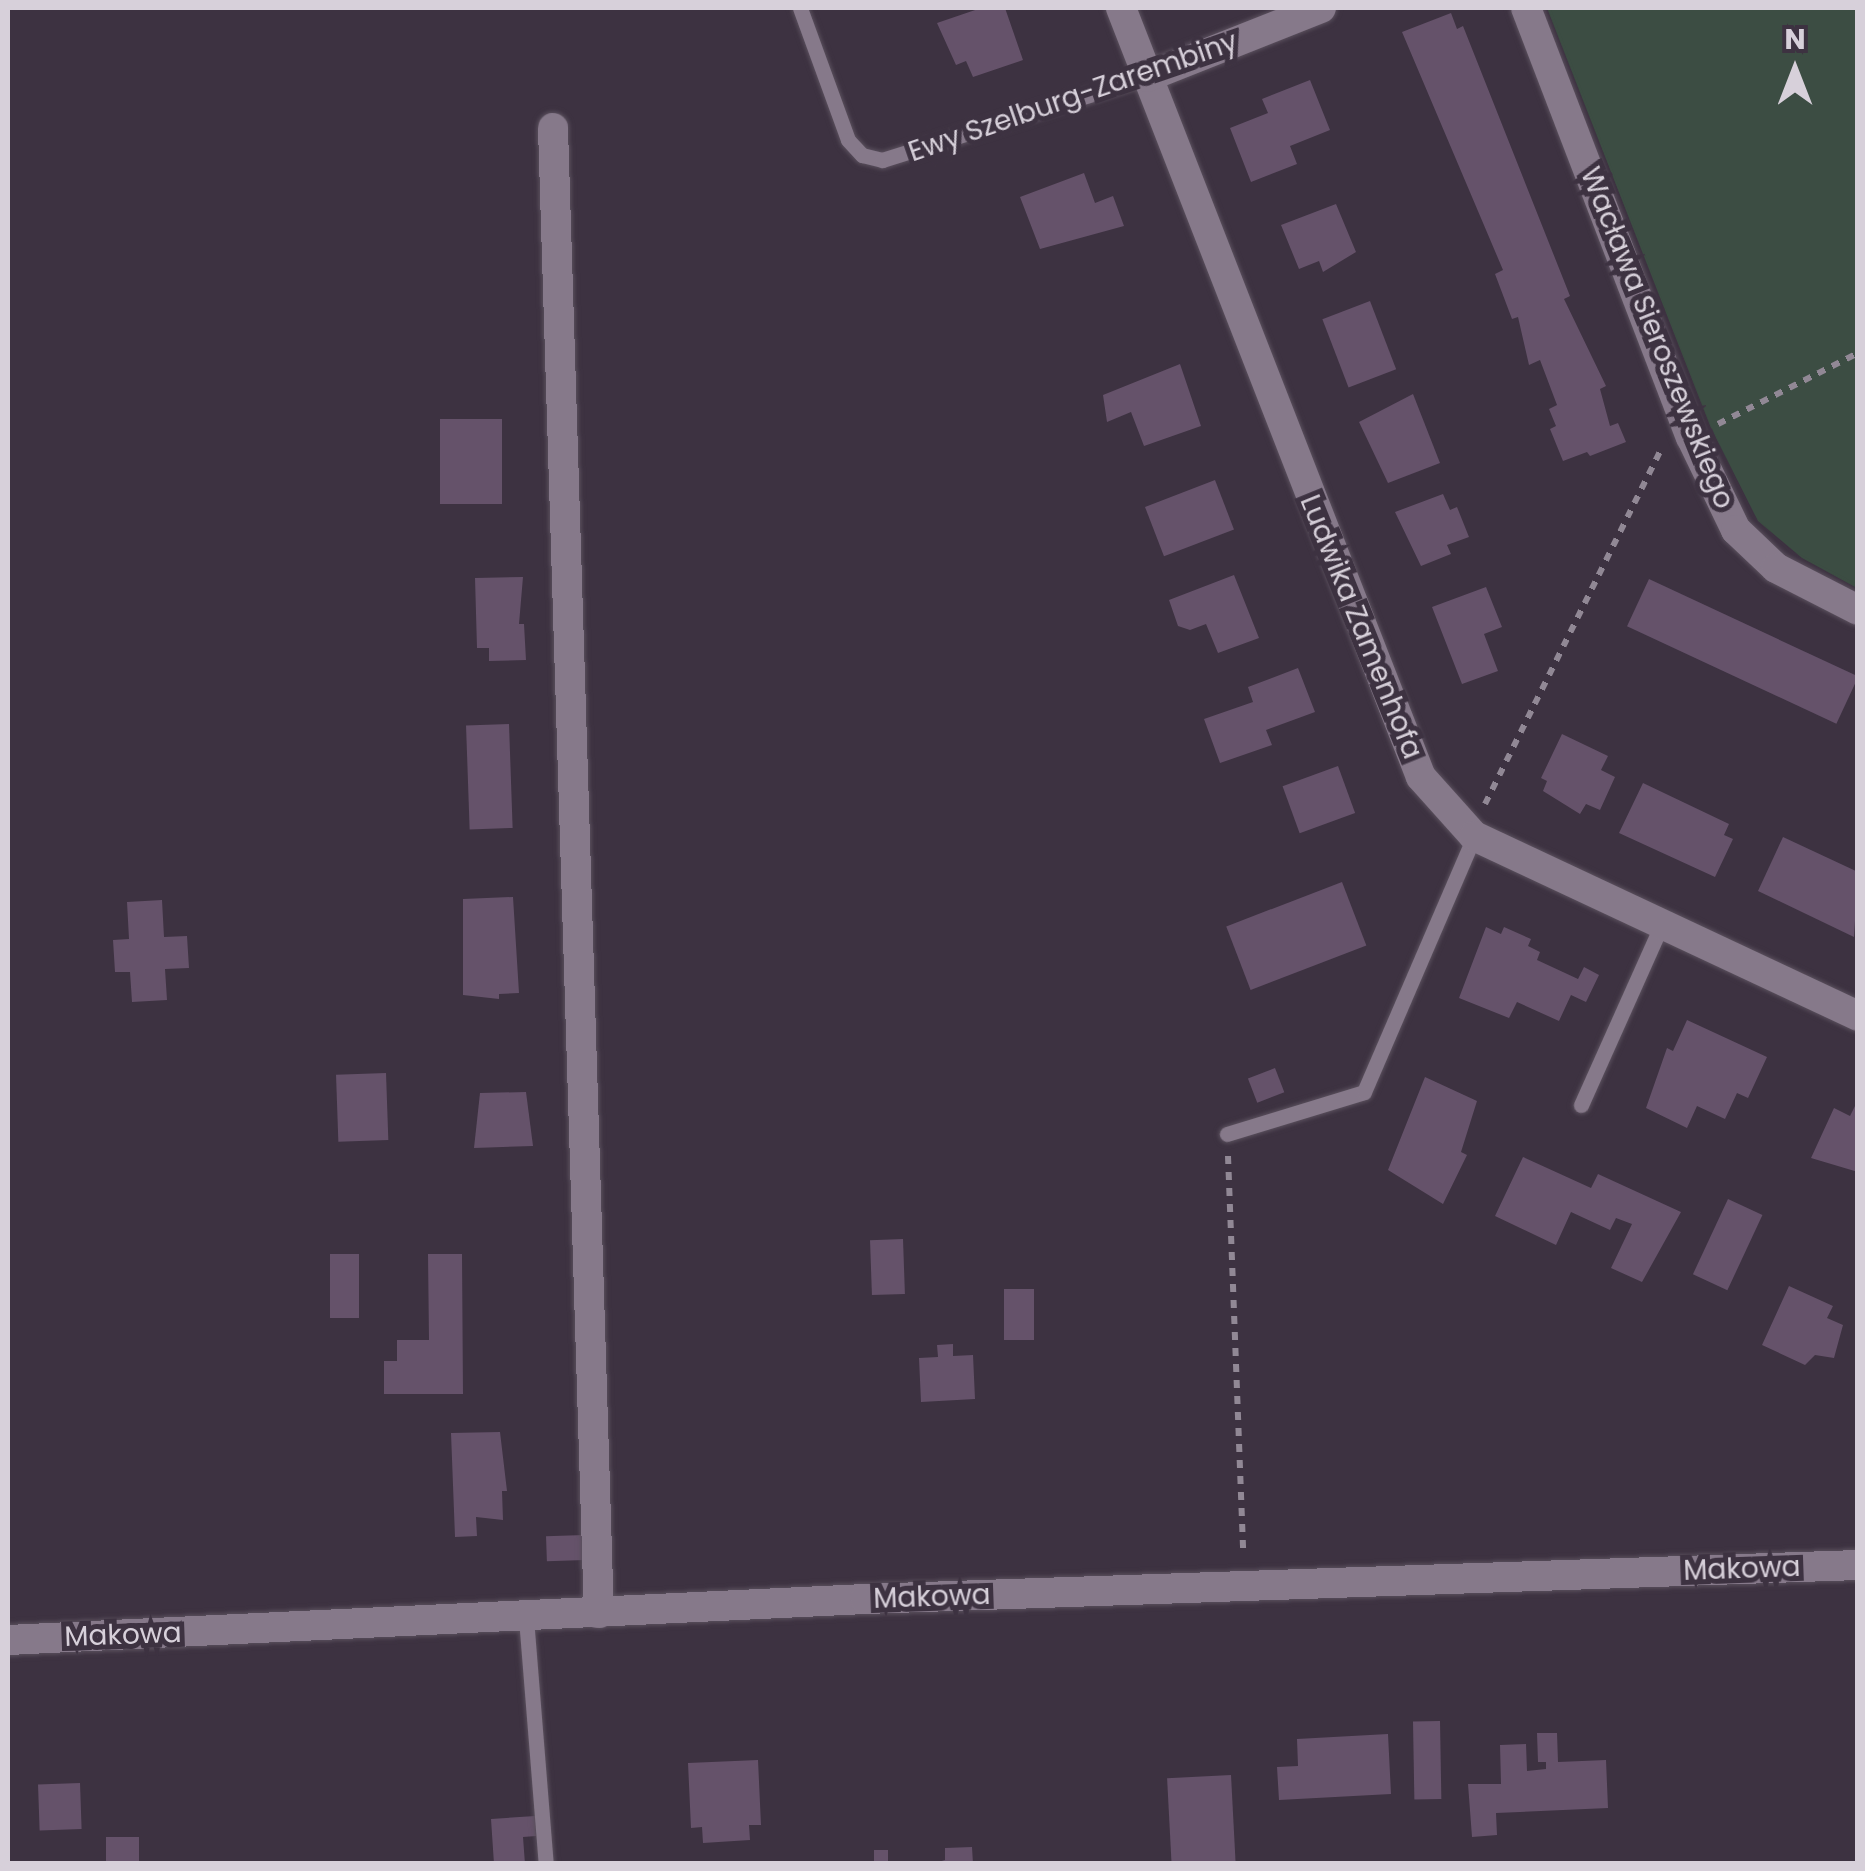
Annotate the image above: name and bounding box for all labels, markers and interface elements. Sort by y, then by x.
north arrow [1745,20,1845,120]
text: N [1784,20,1806,59]
street label: Ewy Szelburg-Zarembiny [904,25,1242,169]
street label: Wacława Sieroszewskiego [1573,162,1741,514]
street label: Ludwika Zamenhofa [1293,490,1429,764]
street label: Makowa [1683,1550,1801,1588]
street label: Makowa [873,1578,991,1616]
street label: Makowa [64,1616,182,1654]

